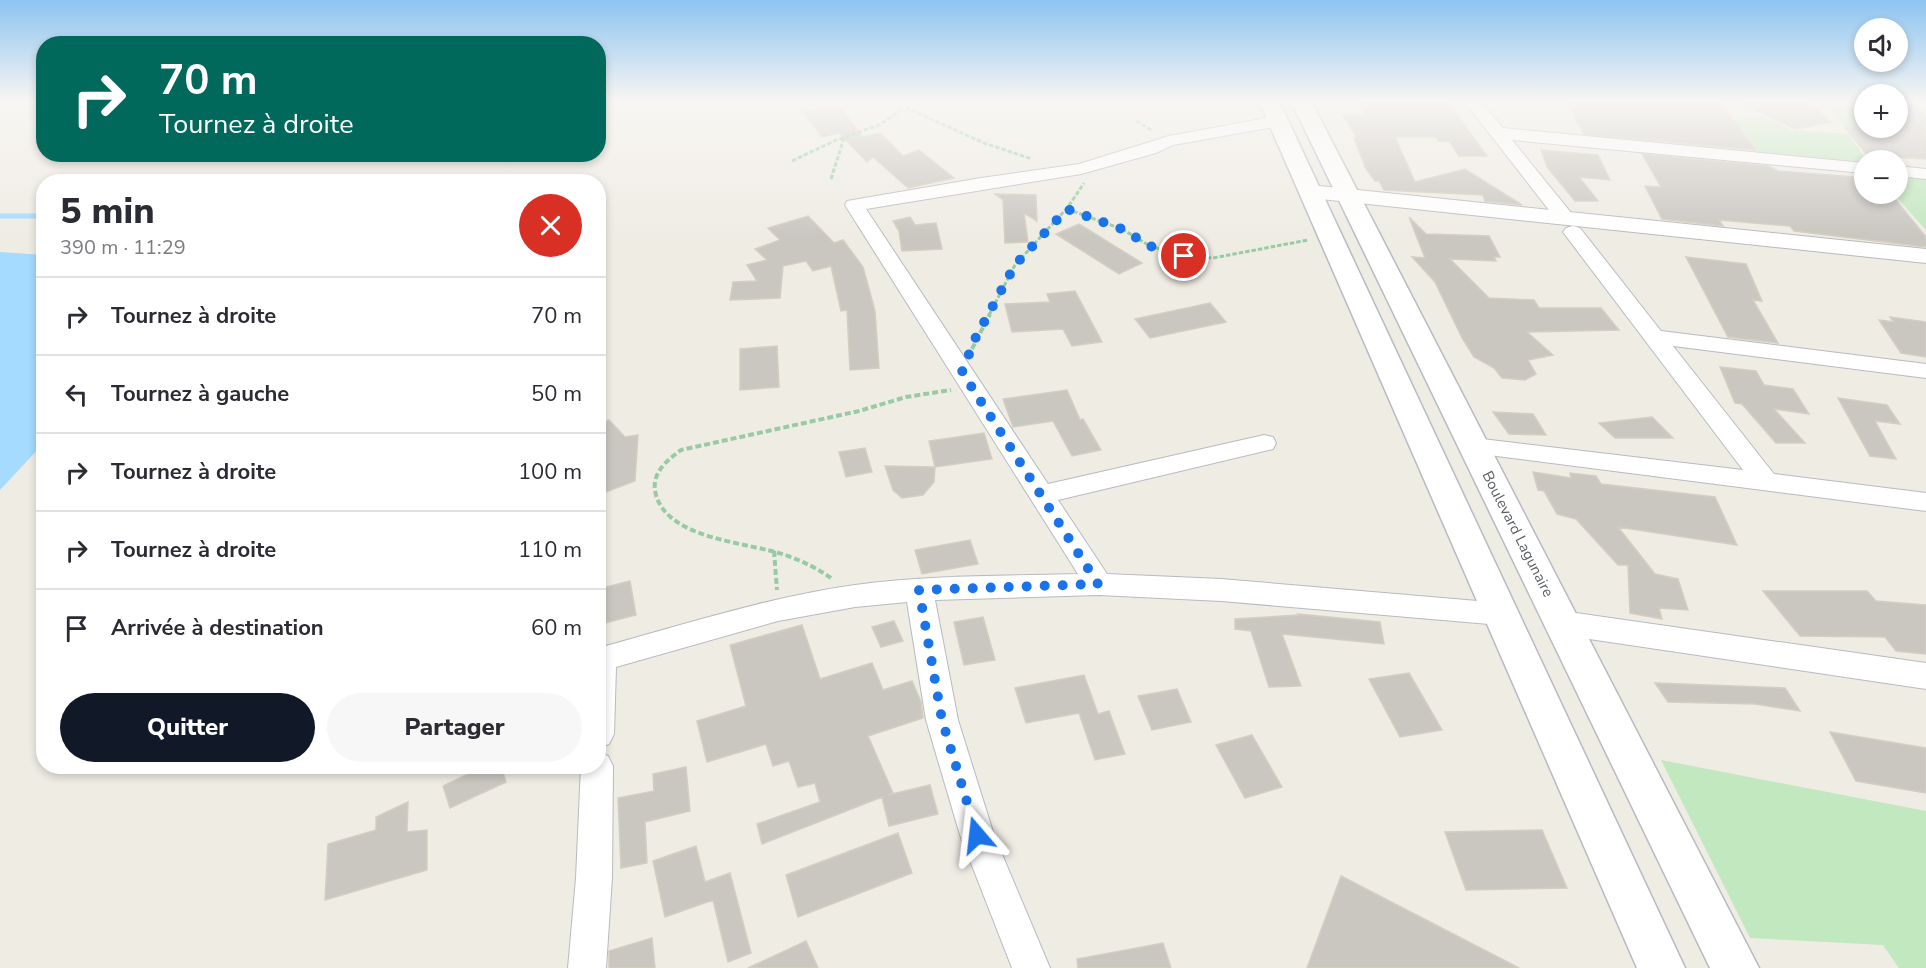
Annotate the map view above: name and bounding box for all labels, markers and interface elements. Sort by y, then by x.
map controls [1854,18,1908,204]
button: sound [1854,18,1908,72]
text: 70 m [159,52,258,109]
icon: right [60,60,138,138]
button: + [1854,84,1908,138]
text: Tournez à droite [159,106,354,143]
button: − [1854,150,1908,204]
text: 5 min [60,187,155,236]
button: close [519,194,582,257]
pin [1158,230,1209,281]
text: 390 m · 11:29 [60,234,186,261]
icon: arrive [1167,239,1200,272]
icon: right [60,300,93,333]
text: Tournez à droite [111,301,276,331]
text: 70 m [531,301,582,331]
icon: left [60,378,93,411]
text: Tournez à gauche [111,379,289,409]
text: 50 m [531,379,582,409]
icon: right [60,456,93,489]
text: Tournez à droite [111,457,276,487]
text: 100 m [518,457,582,487]
street label: Boulevard Lagunaire [1478,468,1558,600]
icon: right [60,534,93,567]
text: Tournez à droite [111,535,276,565]
text: 110 m [518,535,582,565]
icon: arrive [60,612,93,645]
text: Arrivée à destination [111,613,324,643]
text: 60 m [531,613,582,643]
button: Quitter [60,693,315,762]
button: Partager [327,693,582,762]
position arrow [945,803,1009,867]

